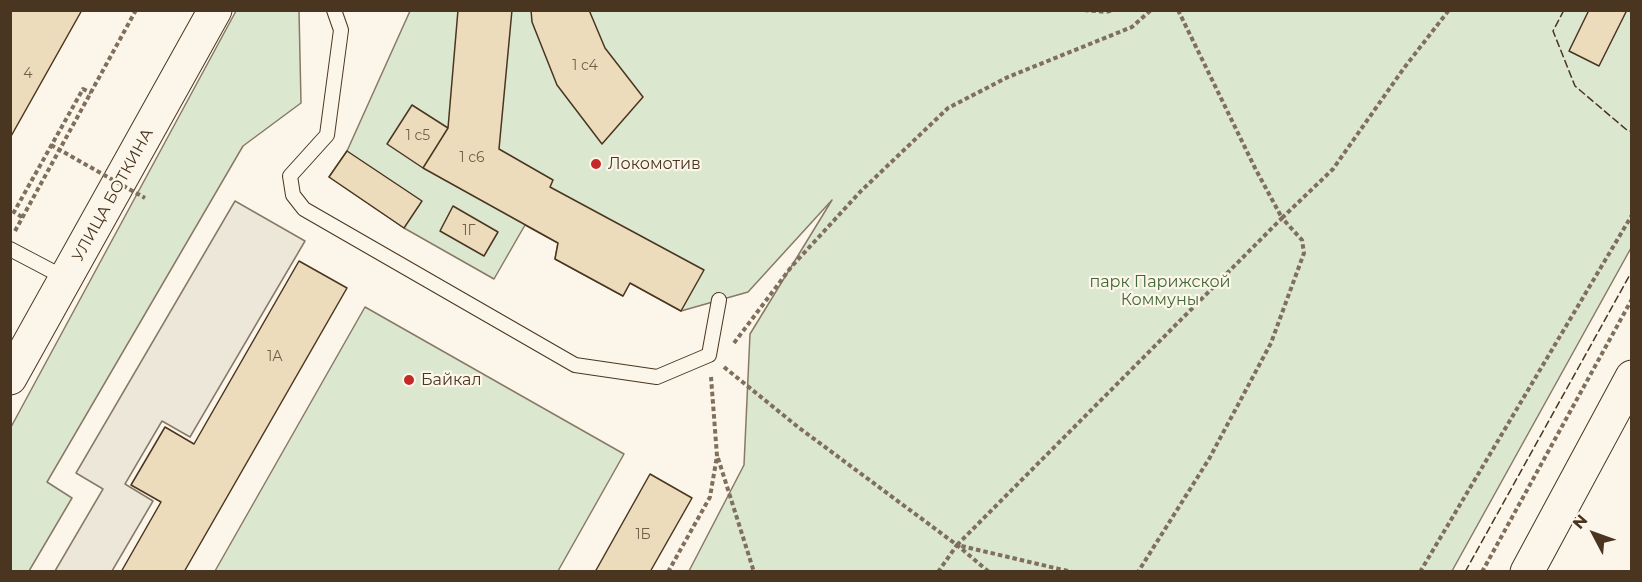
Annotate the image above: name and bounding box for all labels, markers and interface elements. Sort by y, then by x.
house number: 1 с4 [572,58,598,74]
house number: 4 [23,66,33,82]
street label: УЛИЦА БОТКИНА [68,125,158,265]
house number: 1 с5 [406,128,430,144]
house number: 1 с6 [459,150,485,166]
place label: Локомотив [608,154,701,174]
marker: Локомотив [589,157,603,171]
house number: 1Г [462,223,476,239]
park label: парк Парижской Коммуны [1089,272,1231,310]
house number: 1А [267,349,283,365]
place label: Байкал [421,370,482,390]
marker: Байкал [402,373,416,387]
north arrow [1564,504,1624,564]
text: N [1569,511,1591,533]
house number: 1Б [635,527,651,543]

